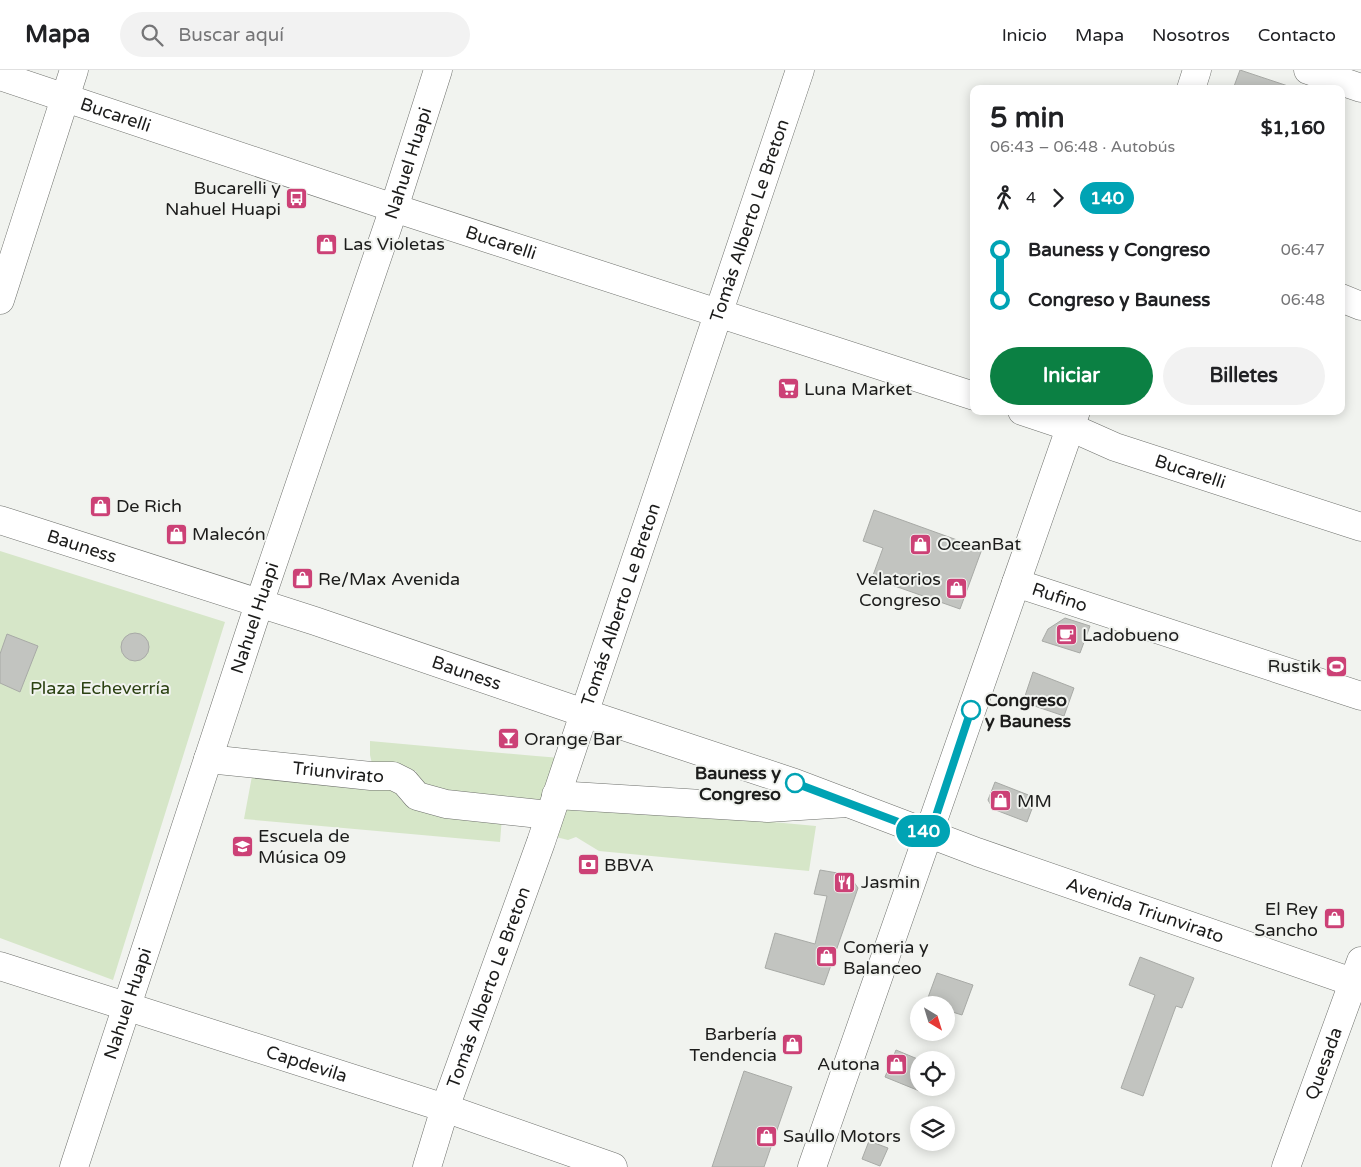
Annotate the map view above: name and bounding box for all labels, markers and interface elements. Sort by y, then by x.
search box [120,12,470,57]
text: Mapa [25,20,90,49]
icon: search [138,21,166,49]
text: Buscar aquí [178,24,284,46]
text: Inicio [1002,24,1047,46]
text: Mapa [1075,24,1124,46]
text: Nosotros [1152,24,1230,46]
text: Contacto [1258,24,1336,46]
street label: Bucarelli [77,93,154,137]
text: 5 min [990,101,1065,135]
street label: Nahuel Huapi [380,105,436,222]
street label: Tomás Alberto Le Breton [705,116,794,325]
text: $1,160 [1261,117,1325,139]
text: 06:43 – 06:48 · Autobús [990,137,1175,157]
place label: Bucarelli y Nahuel Huapi [165,177,281,220]
icon: walk [990,184,1018,212]
icon: forward [1044,184,1072,212]
bus stop icon: Bucarelli y Nahuel Huapi [285,186,309,210]
text: 140 [1090,187,1124,209]
text: 4 [1026,188,1036,208]
street label: Bucarelli [463,221,539,264]
shop icon: Las Violetas [315,232,339,256]
place label: Las Violetas [343,233,445,255]
text: Bauness y Congreso [1028,239,1210,261]
text: 06:47 [1281,240,1325,260]
text: Congreso y Bauness [1028,289,1210,311]
text: 06:48 [1281,290,1325,310]
button: Iniciar [990,347,1153,405]
button: Billetes [1163,347,1325,405]
supermarket icon: Luna Market [776,377,800,401]
place label: Luna Market [804,378,912,400]
street label: Bucarelli [1152,450,1229,493]
shop icon: De Rich [88,494,112,518]
place label: De Rich [116,495,182,517]
street label: Tomás Alberto Le Breton [576,500,665,709]
shop icon: Malecón [164,522,188,546]
place label: Malecón [192,523,266,545]
street label: Bauness [44,525,120,568]
shop icon: OceanBat [909,532,933,556]
place label: OceanBat [937,533,1021,555]
street label: Nahuel Huapi [226,559,283,676]
shop icon: Re/Max Avenida [290,567,314,591]
place label: Re/Max Avenida [318,568,460,590]
place label: Velatorios Congreso [856,568,941,611]
shop icon: Velatorios Congreso [945,577,969,601]
street label: Rufino [1029,578,1090,617]
cafe icon: Ladobueno [1054,623,1078,647]
place label: Ladobueno [1082,624,1179,646]
street label: Bauness [429,651,504,695]
sports icon: Rustik [1325,654,1349,678]
place label: Rustik [1267,655,1321,677]
park label: Plaza Echeverría [30,677,170,699]
place label: Congreso y Bauness [985,689,1072,732]
marker: Congreso y Bauness [961,700,981,720]
bar icon: Orange Bar [496,727,520,751]
place label: Orange Bar [524,728,622,750]
street label: Triunvirato [292,757,384,787]
place label: Bauness y Congreso [695,762,781,805]
marker: Bauness y Congreso [785,773,805,793]
shop icon: MM [989,789,1013,813]
place label: MM [1017,790,1052,812]
line badge: 140 [894,815,952,847]
text: 140 [906,820,940,842]
place label: Escuela de Música 09 [258,825,350,868]
school or university icon: Escuela de Música 09 [230,834,254,858]
bank icon: BBVA [576,853,600,877]
place label: BBVA [604,854,654,876]
restaurant icon: Jasmin [833,870,857,894]
place label: Jasmin [861,871,920,893]
street label: Avenida Triunvirato [1063,873,1227,948]
street label: Tomás Alberto Le Breton [442,884,535,1091]
place label: El Rey Sancho [1254,898,1318,941]
shop icon: El Rey Sancho [1322,907,1346,931]
place label: Comeria y Balanceo [843,936,929,979]
street label: Nahuel Huapi [99,945,156,1062]
shop icon: Comeria y Balanceo [815,945,839,969]
north arrow [910,996,955,1041]
map controls [910,996,955,1151]
place label: Barbería Tendencia [689,1023,777,1066]
street label: Quesada [1300,1024,1347,1103]
shop icon: Barbería Tendencia [781,1032,805,1056]
street label: Capdevila [263,1041,350,1087]
button: locate [910,1051,955,1096]
shop icon: Autona [884,1052,908,1076]
place label: Autona [817,1053,880,1075]
button: layers [910,1106,955,1151]
shop icon: Saullo Motors [755,1124,779,1148]
place label: Saullo Motors [783,1125,901,1147]

